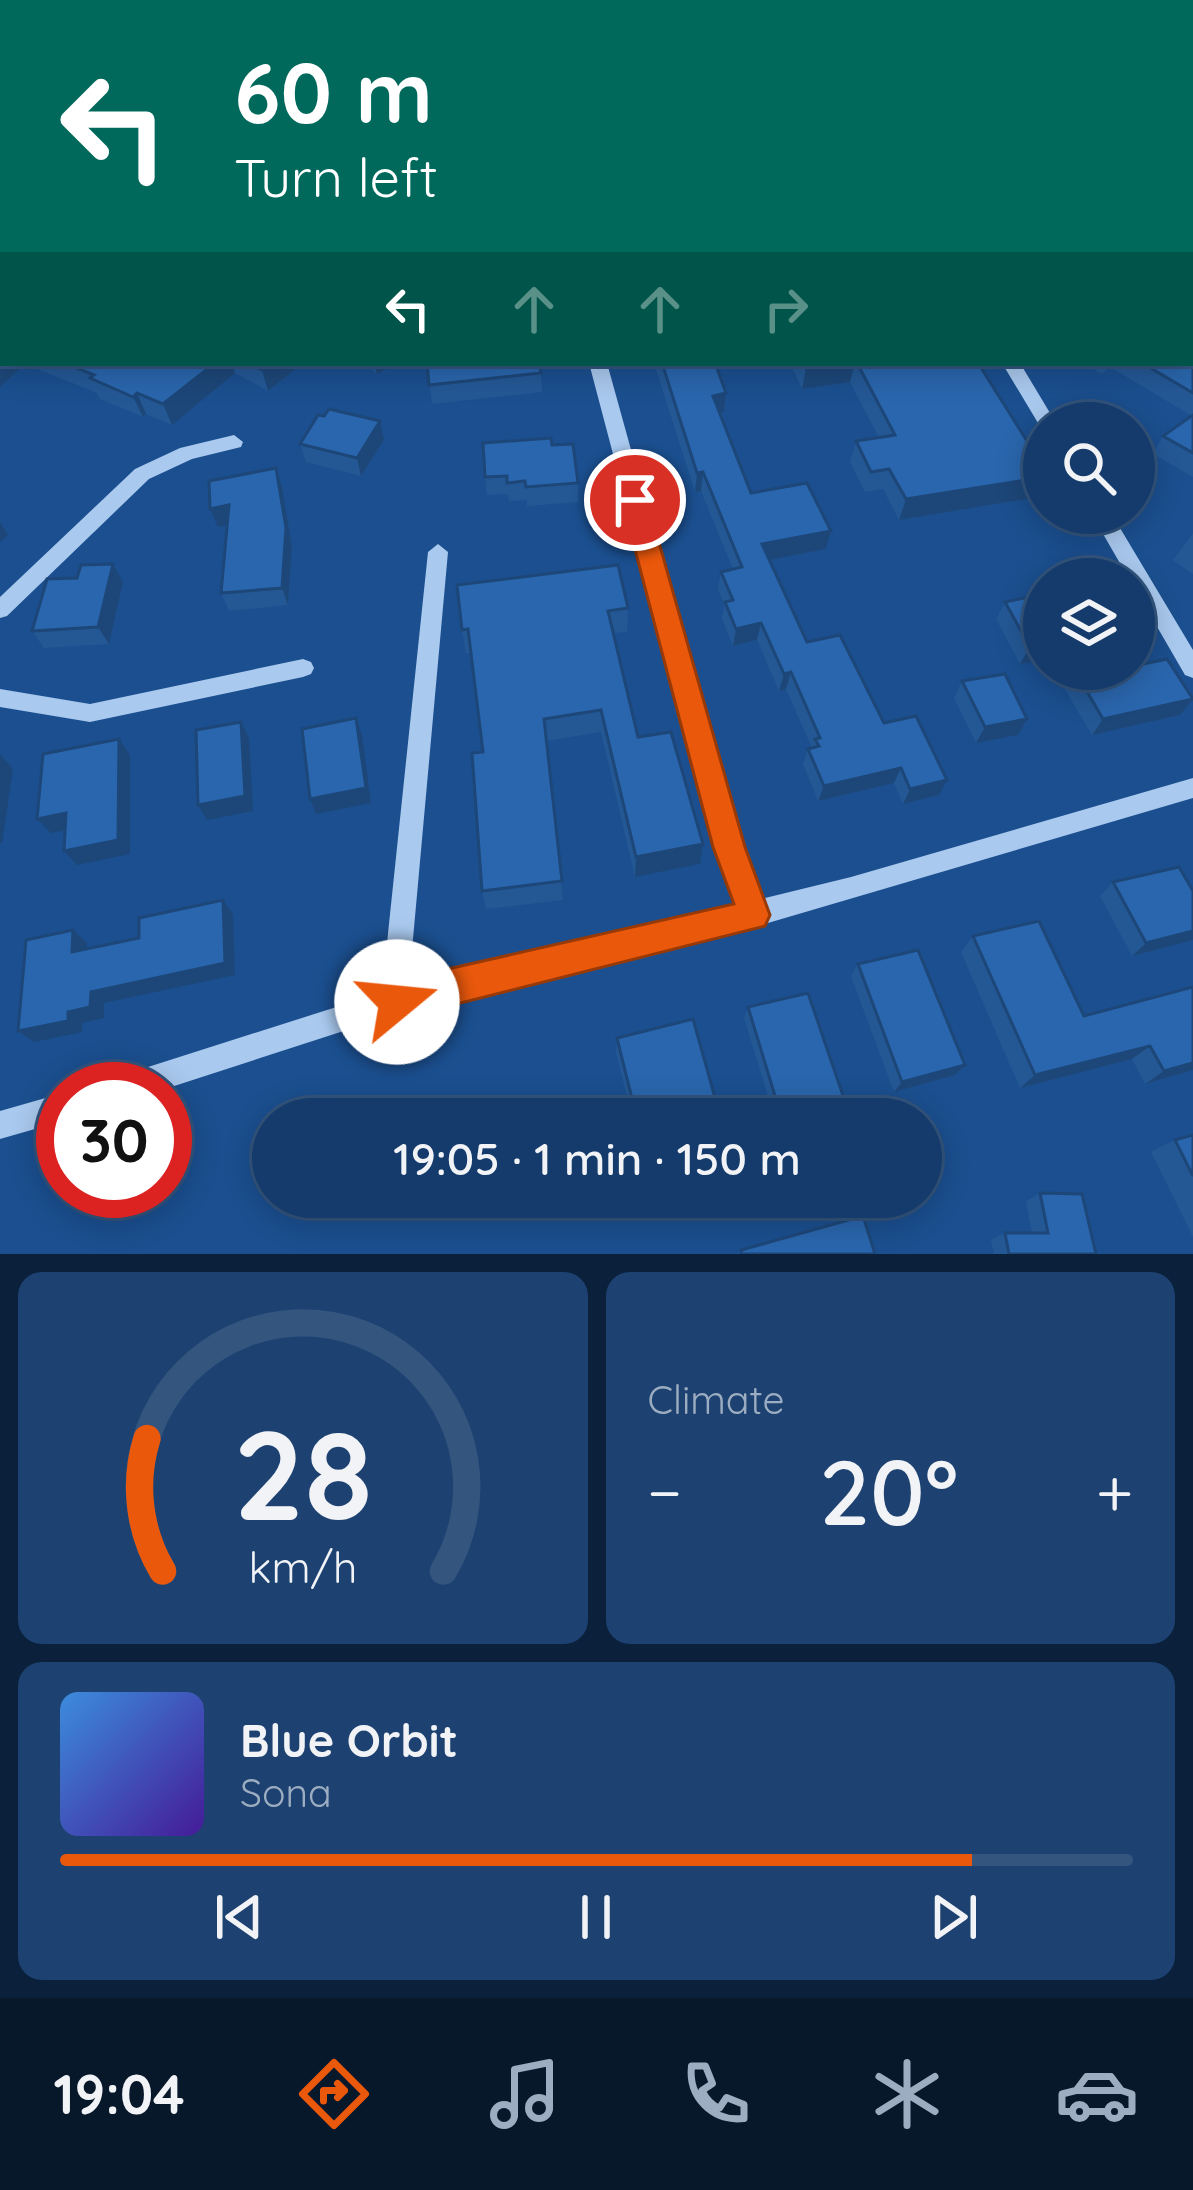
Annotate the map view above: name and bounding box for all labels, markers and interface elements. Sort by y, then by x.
text: 60 m [234,39,433,144]
icon: left [36,48,192,204]
text: Turn left [234,143,438,211]
icon: left [375,276,441,342]
icon: ahead [501,276,567,342]
icon: ahead [627,276,693,342]
icon: right [753,276,819,342]
map controls [1023,402,1155,690]
button: search [1023,402,1155,534]
pin [584,449,686,551]
icon: arrive [602,467,668,533]
button: layers [1023,558,1155,690]
position arrow [334,939,460,1065]
speed limit sign: 30 [36,1062,192,1218]
text: 19:05 · 1 min · 150 m [393,1130,801,1186]
text: Climate [648,1375,785,1424]
text: 28 [233,1395,372,1551]
text: 20° [819,1435,958,1548]
text: − [648,1450,682,1533]
text: + [1096,1450,1133,1533]
text: km/h [248,1540,357,1594]
text: Blue Orbit [240,1712,458,1768]
text: Sona [240,1768,332,1817]
icon: previous [206,1884,272,1950]
icon: pause [563,1884,629,1950]
icon: next [921,1884,987,1950]
icon: directions [292,2052,376,2136]
icon: music [483,2052,567,2136]
icon: phone [674,2052,758,2136]
icon: climate [865,2052,949,2136]
icon: car [1055,2052,1139,2136]
text: 19:04 [53,2060,185,2128]

